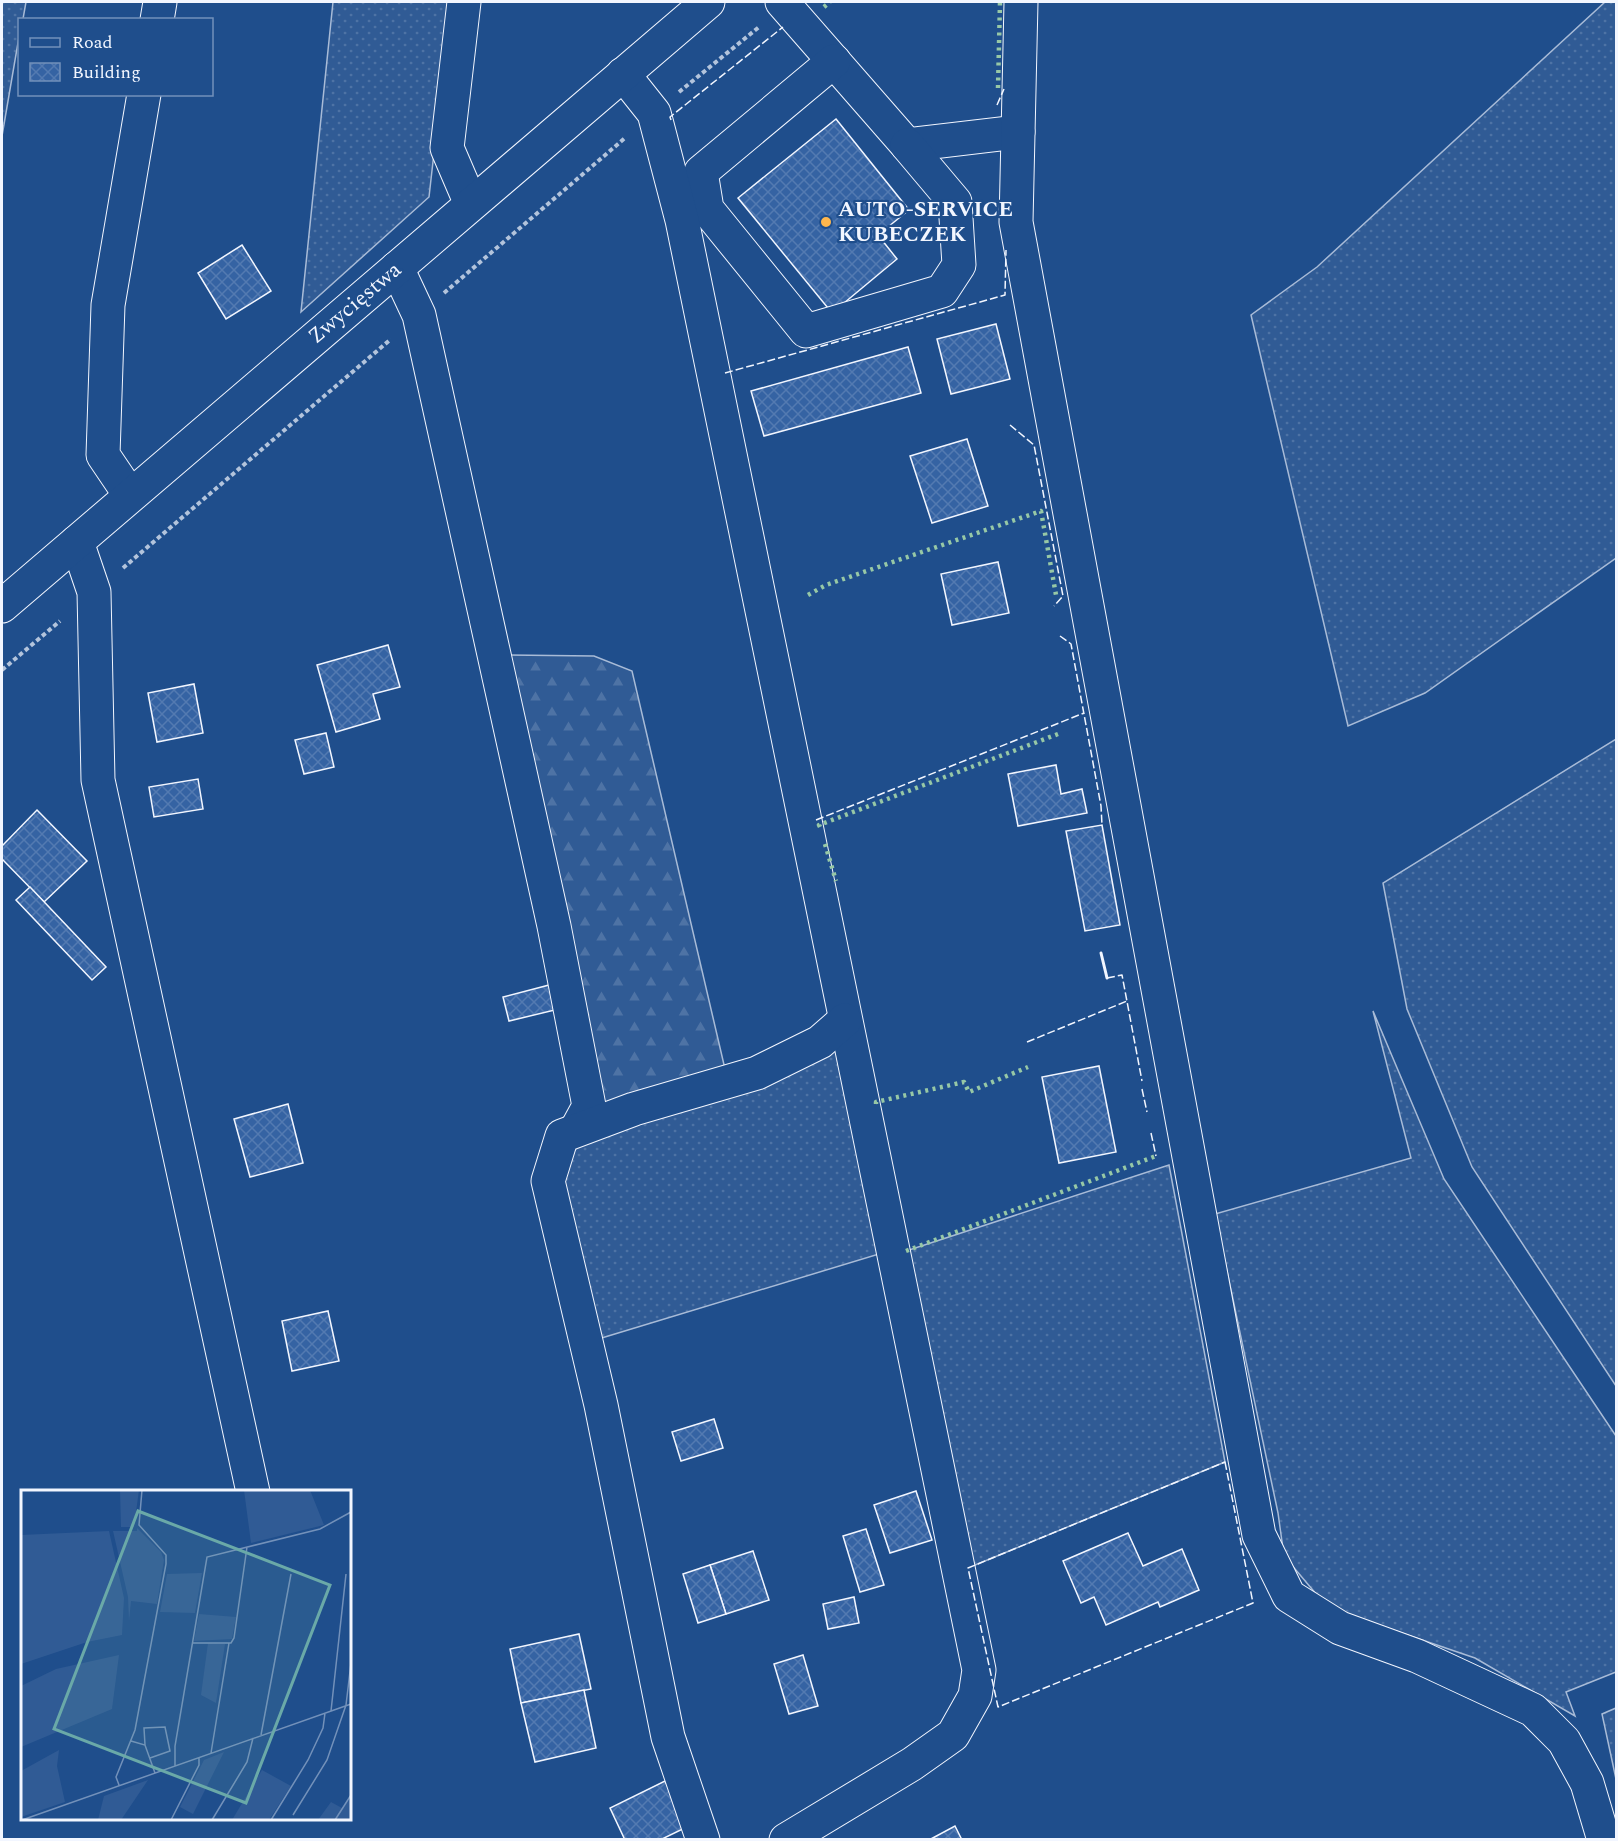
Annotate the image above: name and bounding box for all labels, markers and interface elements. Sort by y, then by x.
legend [18,18,213,96]
text: Road [72,29,113,56]
text: Building [72,59,141,86]
place label: AUTO-SERVICE KUBECZEK [838,193,1013,251]
marker: AUTO-SERVICE KUBECZEK [819,215,833,229]
street label: Zwycięstwa [301,254,409,352]
inset map [21,1490,351,1820]

